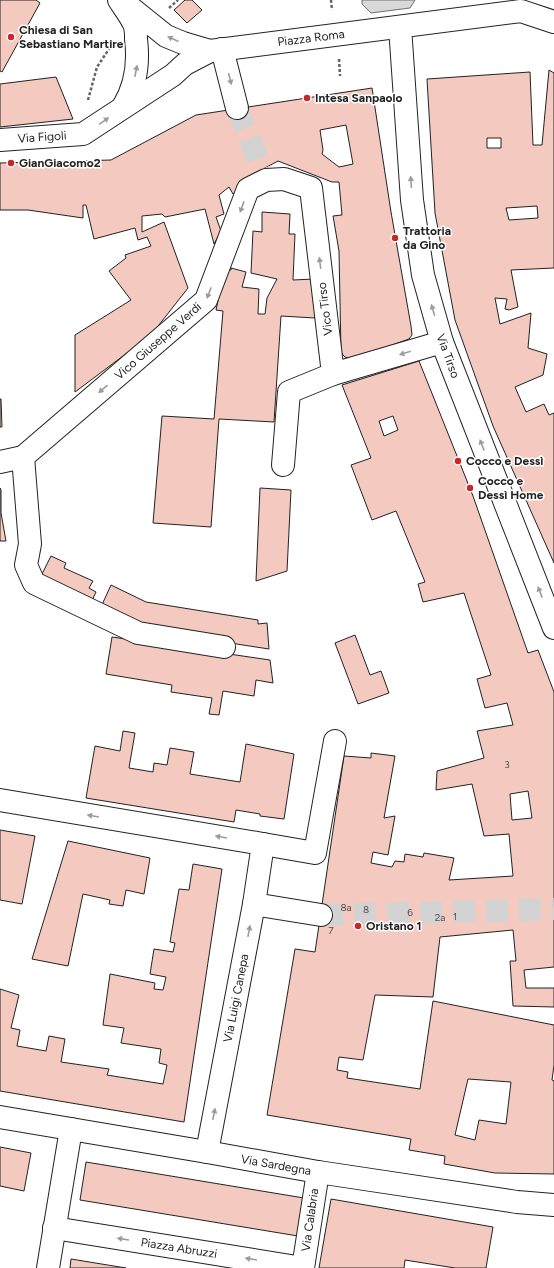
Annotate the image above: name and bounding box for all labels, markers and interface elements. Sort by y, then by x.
place label: Chiesa di San Sebastiano Martire [19,23,124,51]
street label: Piazza Roma [277,27,345,49]
marker: Chiesa di San Sebastiano Martire [6,32,16,42]
one-way arrow [166,35,178,41]
one-way arrow [134,65,140,77]
one-way arrow [227,72,233,85]
place label: Intesa Sanpaolo [315,91,403,105]
marker: Intesa Sanpaolo [302,93,312,103]
one-way arrow [98,117,109,125]
street label: Via Figoli [17,128,67,146]
place label: GianGiacomo2 [19,156,101,170]
marker: GianGiacomo2 [6,158,16,168]
one-way arrow [407,176,414,188]
one-way arrow [238,202,244,214]
place label: Trattoria da Gino [403,224,451,252]
marker: Trattoria da Gino [390,233,400,243]
one-way arrow [317,257,323,269]
street label: Vico Tirso [315,282,335,336]
one-way arrow [206,287,212,299]
street label: Vico Giuseppe Verdi [112,300,204,382]
one-way arrow [430,304,436,316]
street label: Via Tirso [434,332,462,380]
one-way arrow [398,350,410,356]
one-way arrow [97,384,108,393]
one-way arrow [479,438,485,450]
place label: Cocco e Dessì [466,454,543,468]
marker: Cocco e Dessì [453,456,463,466]
place label: Cocco e Dessì Home [478,474,544,502]
marker: Cocco e Dessì Home [465,483,475,493]
one-way arrow [536,586,542,598]
house number: 3 [504,758,510,771]
one-way arrow [87,813,99,819]
one-way arrow [215,834,228,840]
house number: 8a [340,901,352,914]
house number: 8 [363,903,369,916]
house number: 6 [407,906,413,919]
house number: 1 [453,910,457,923]
house number: 2a [435,911,445,924]
place label: Oristano 1 [366,919,422,933]
marker: Oristano 1 [353,921,363,931]
house number: 7 [328,924,334,937]
one-way arrow [246,925,252,937]
street label: Via Luigi Canepa [221,953,251,1043]
one-way arrow [211,1107,217,1120]
street label: Via Sardegna [240,1152,312,1178]
street label: Via Calabria [299,1187,321,1253]
street label: Piazza Abruzzi [140,1235,218,1261]
one-way arrow [117,1236,129,1242]
one-way arrow [245,1256,257,1262]

